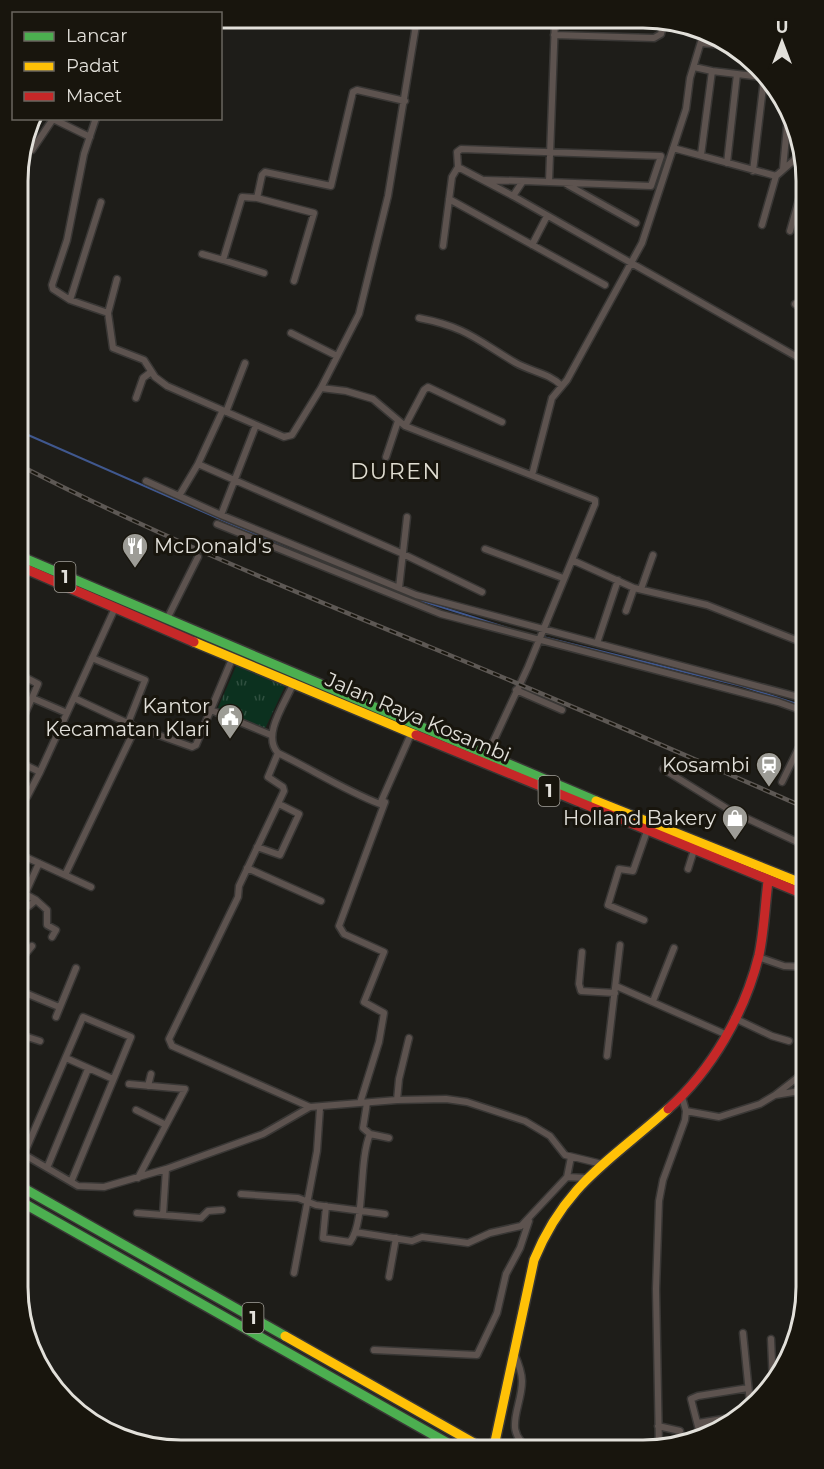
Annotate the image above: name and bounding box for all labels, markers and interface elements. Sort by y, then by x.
legend [12,12,222,120]
north arrow [752,12,812,72]
text: U [776,18,788,37]
text: Lancar [66,25,127,47]
text: Padat [66,55,119,77]
text: Macet [66,85,122,107]
district label: DUREN [350,458,442,485]
restaurant icon: McDonald's [120,531,150,569]
place label: McDonald's [154,534,272,558]
road number: 1 [54,562,76,592]
street label: Jalan Raya Kosambi [321,667,514,767]
place label: Kantor Kecamatan Klari [45,694,210,741]
public building icon: Kantor Kecamatan Klari [215,702,245,740]
station icon: Kosambi [754,750,784,788]
place label: Kosambi [662,753,750,777]
road number: 1 [538,776,560,806]
shop icon: Holland Bakery [720,803,750,841]
place label: Holland Bakery [563,806,716,830]
road number: 1 [242,1303,264,1333]

